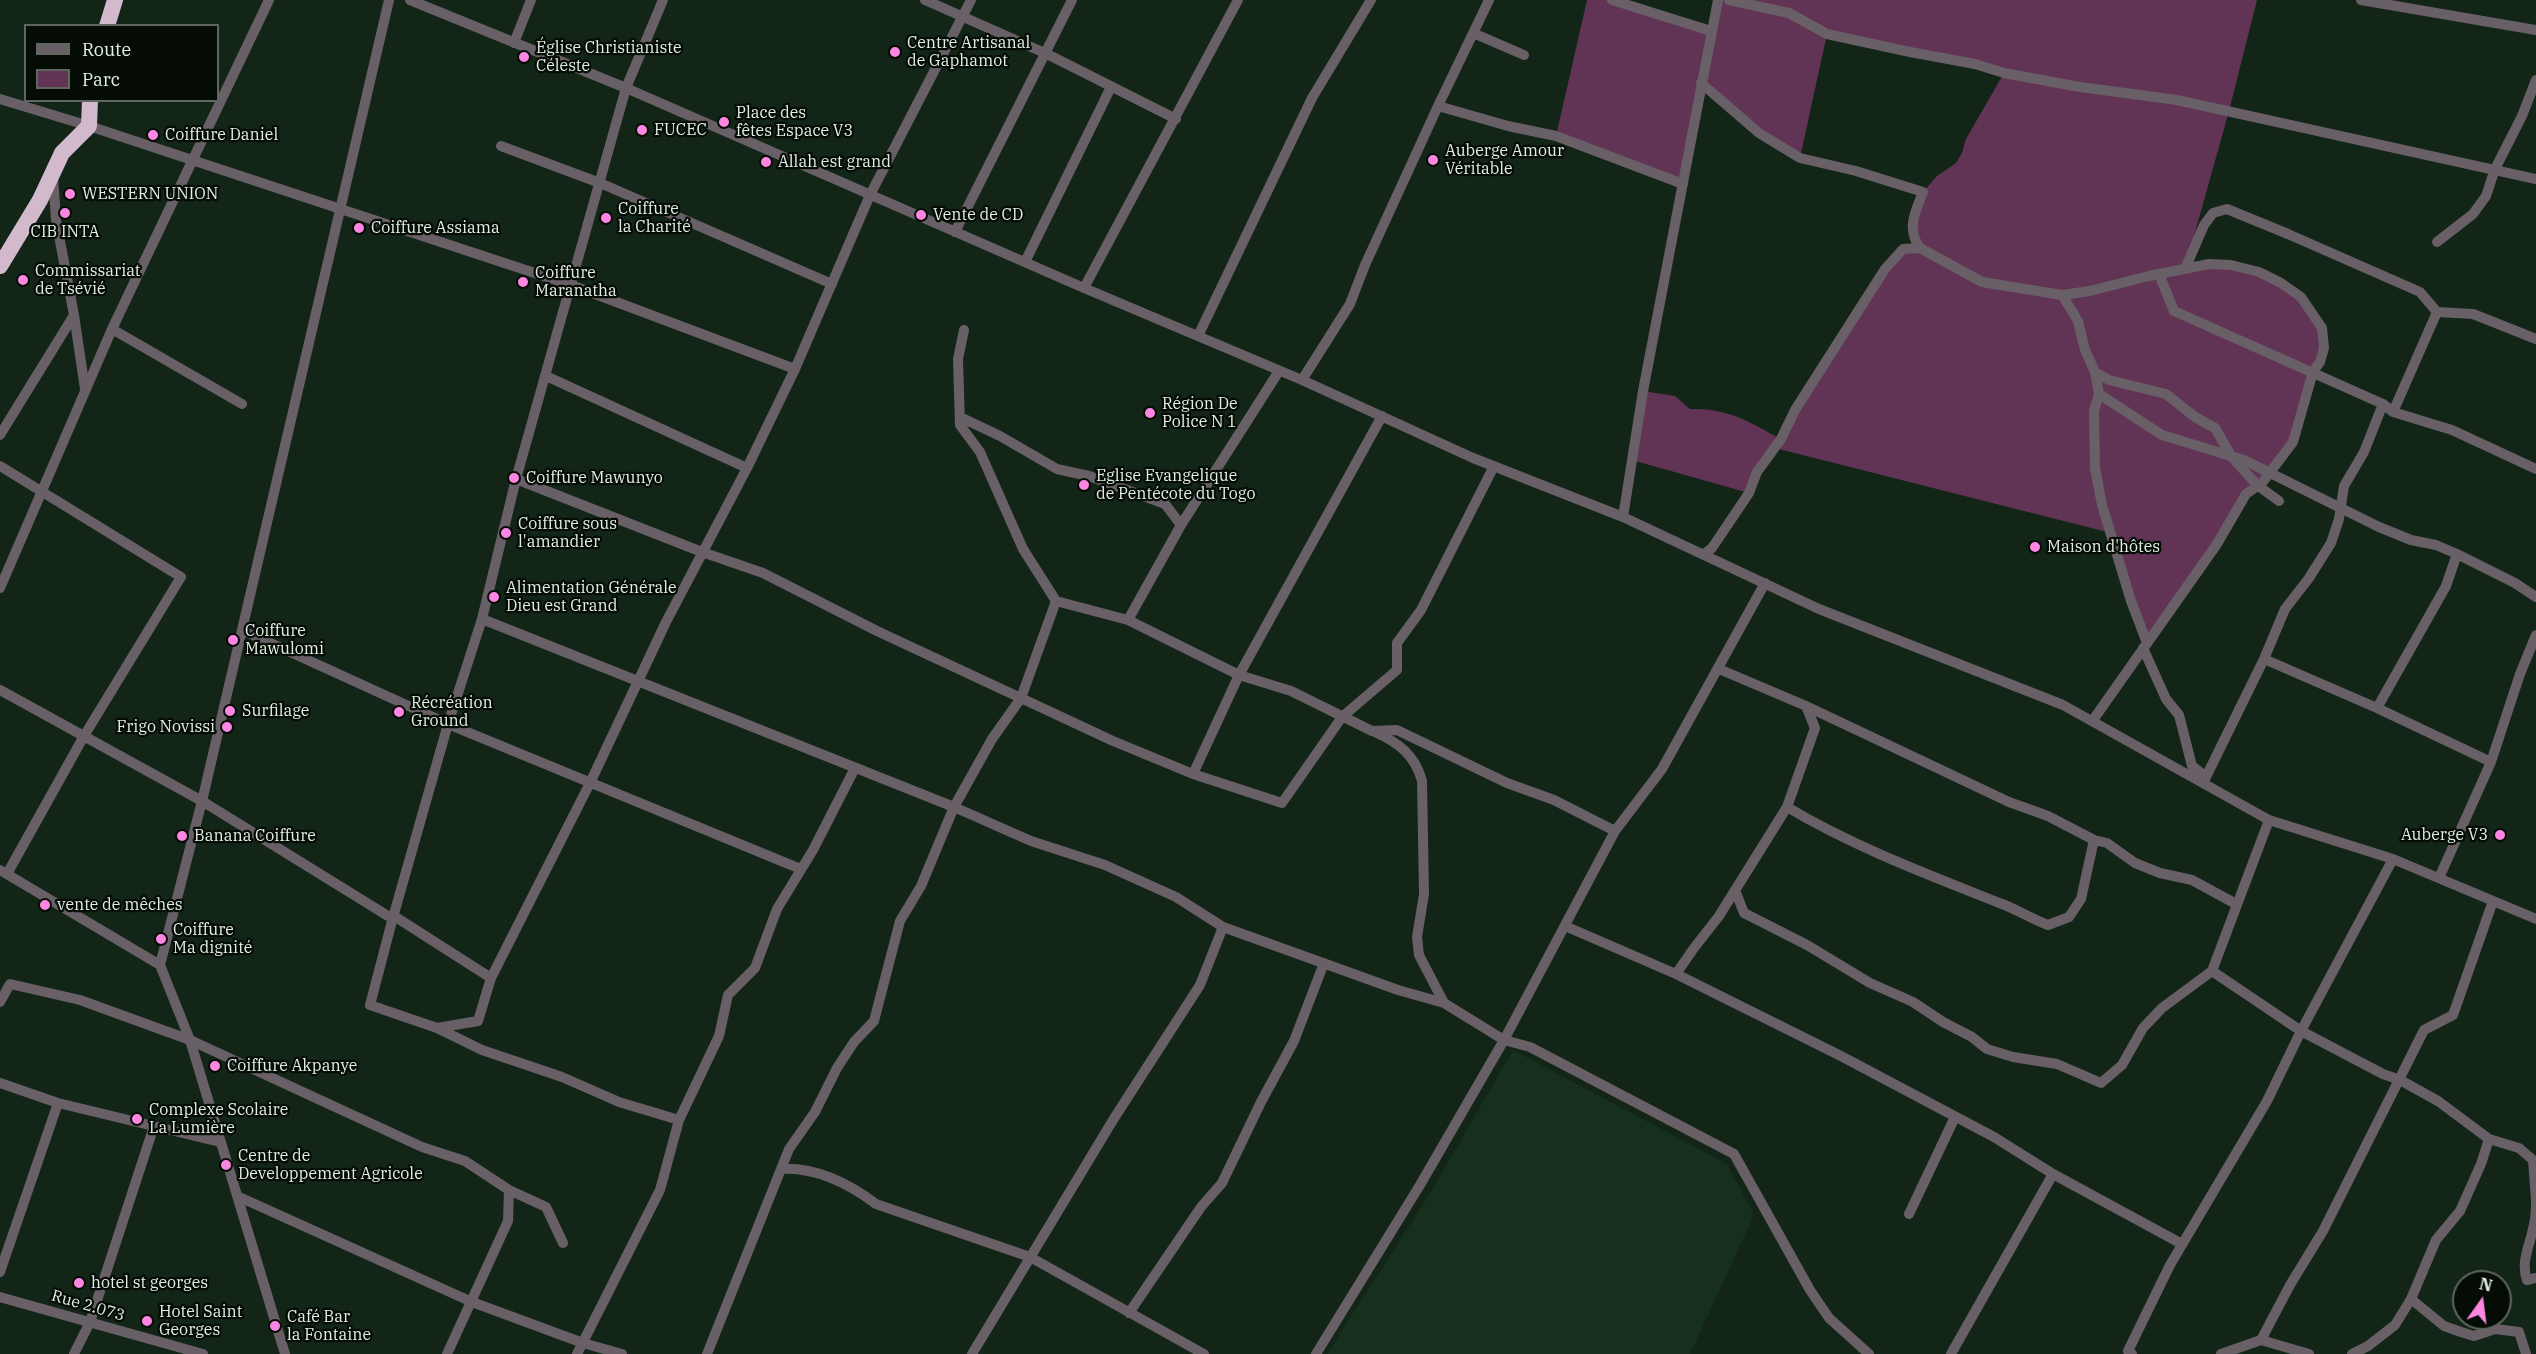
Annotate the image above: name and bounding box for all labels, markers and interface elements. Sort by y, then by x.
legend [24,24,219,102]
place label: Centre Artisanal de Gaphamot [907,33,1030,71]
text: Route [82,38,131,61]
place label: Église Christianiste Céleste [536,38,682,76]
marker: Centre Artisanal de Gaphamot [888,45,902,59]
marker: Église Christianiste Céleste [517,50,531,64]
text: Parc [82,68,120,91]
place label: Place des fêtes Espace V3 [736,103,853,141]
marker: Place des fêtes Espace V3 [717,115,731,129]
place label: FUCEC [654,120,707,140]
marker: FUCEC [635,123,649,137]
place label: Coiffure Daniel [165,125,278,145]
marker: Coiffure Daniel [146,128,160,142]
place label: Auberge Amour Véritable [1445,141,1564,179]
place label: Allah est grand [778,152,891,172]
marker: Auberge Amour Véritable [1426,153,1440,167]
marker: Allah est grand [759,155,773,169]
place label: WESTERN UNION [82,184,218,204]
marker: WESTERN UNION [63,187,77,201]
place label: Coiffure la Charité [618,199,691,237]
place label: Vente de CD [933,205,1023,225]
marker: CIB INTA [58,206,72,220]
marker: Vente de CD [914,208,928,222]
marker: Coiffure la Charité [599,211,613,225]
place label: Coiffure Assiama [371,218,500,238]
marker: Coiffure Assiama [352,221,366,235]
place label: CIB INTA [31,222,99,242]
place label: Commissariat de Tsévié [35,261,140,299]
place label: Coiffure Maranatha [535,263,617,301]
marker: Commissariat de Tsévié [16,273,30,287]
marker: Coiffure Maranatha [516,275,530,289]
place label: Région De Police N 1 [1162,394,1238,432]
marker: Région De Police N 1 [1143,406,1157,420]
place label: Eglise Evangelique de Pentécote du Togo [1096,466,1255,504]
place label: Coiffure Mawunyo [526,468,663,488]
marker: Coiffure Mawunyo [507,471,521,485]
marker: Eglise Evangelique de Pentécote du Togo [1077,478,1091,492]
place label: Coiffure sous l'amandier [518,514,617,552]
marker: Coiffure sous l'amandier [499,526,513,540]
place label: Maison d'hôtes [2047,537,2160,557]
marker: Maison d'hôtes [2028,540,2042,554]
place label: Alimentation Générale Dieu est Grand [506,578,677,616]
marker: Alimentation Générale Dieu est Grand [487,590,501,604]
place label: Coiffure Mawulomi [245,621,324,659]
marker: Coiffure Mawulomi [226,633,240,647]
place label: Récréation Ground [411,693,493,731]
place label: Surfilage [242,701,309,721]
marker: Surfilage [223,704,237,718]
marker: Récréation Ground [392,705,406,719]
place label: Frigo Novissi [117,717,215,737]
marker: Frigo Novissi [220,720,234,734]
place label: Auberge V3 [2401,825,2488,845]
place label: Banana Coiffure [194,826,316,846]
marker: Auberge V3 [2493,828,2507,842]
marker: Banana Coiffure [175,829,189,843]
place label: vente de mêches [57,895,183,915]
marker: vente de mêches [38,898,52,912]
place label: Coiffure Ma dignité [173,920,252,958]
marker: Coiffure Ma dignité [154,932,168,946]
place label: Coiffure Akpanye [227,1056,357,1076]
marker: Coiffure Akpanye [208,1059,222,1073]
place label: Complexe Scolaire La Lumière [149,1100,288,1138]
marker: Complexe Scolaire La Lumière [130,1112,144,1126]
place label: Centre de Developpement Agricole [238,1146,423,1184]
marker: Centre de Developpement Agricole [219,1158,233,1172]
north arrow [2452,1270,2512,1330]
place label: hotel st georges [91,1273,208,1293]
text: N [2477,1273,2494,1296]
marker: hotel st georges [72,1276,86,1290]
street label: Rue 2.073 [49,1286,127,1326]
place label: Hotel Saint Georges [159,1302,242,1340]
place label: Café Bar la Fontaine [287,1307,371,1345]
marker: Hotel Saint Georges [140,1314,154,1328]
marker: Café Bar la Fontaine [268,1319,282,1333]

